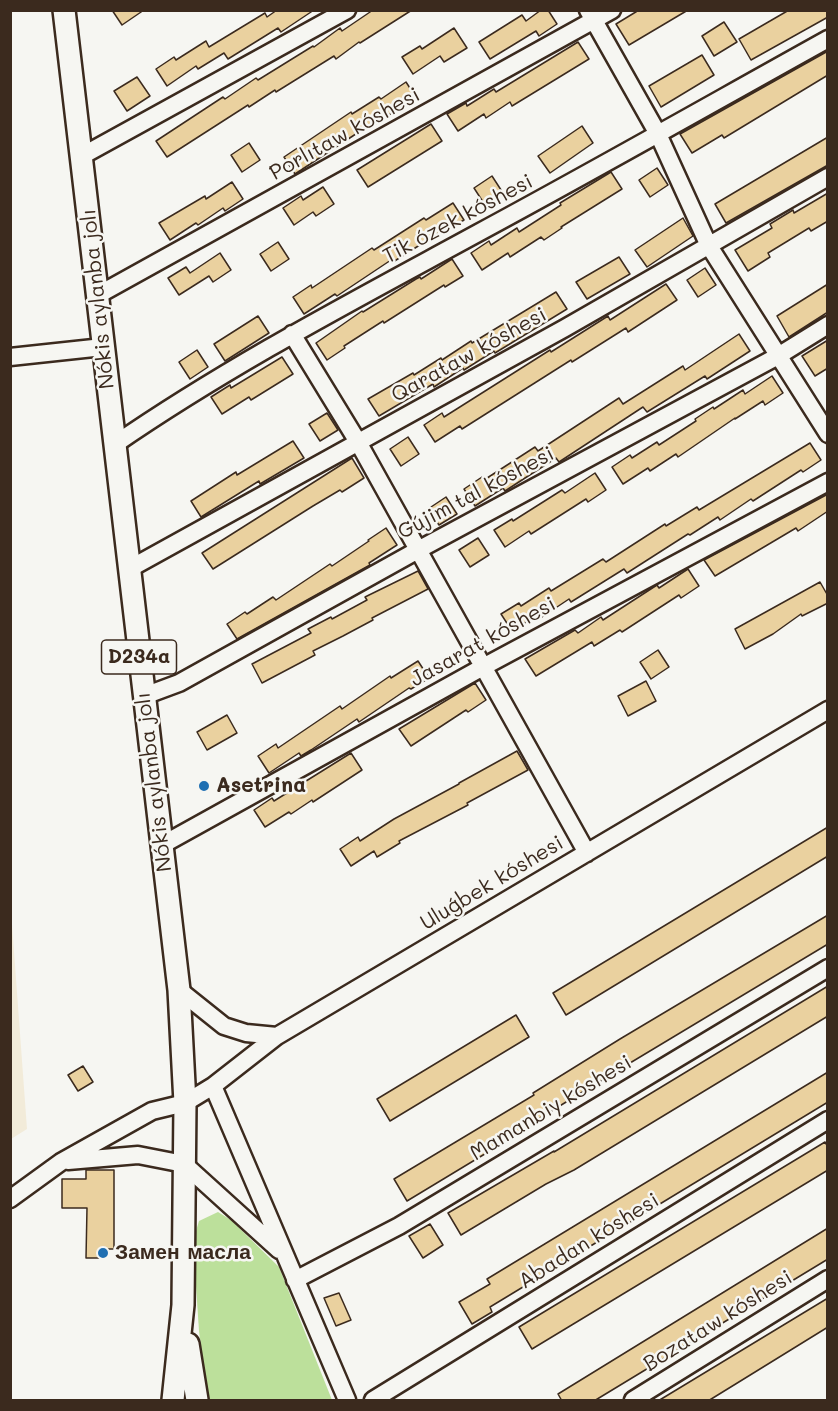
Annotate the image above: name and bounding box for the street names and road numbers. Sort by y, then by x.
street label: Porlıtaw kóshesi [265,82,425,186]
street label: Tik ózek kóshesi [379,169,537,269]
street label: Nókis aylanba jolı [76,208,120,390]
street label: Qarataw kóshesi [387,302,551,408]
street label: Gújim tal kóshesi [393,441,559,545]
street label: Jasarat kóshesi [406,592,560,692]
road number: D234a [102,640,176,674]
street label: Nókis aylanba jolı [130,691,178,873]
street label: Uluǵbek kóshesi [416,830,568,936]
street label: Mamanbiy kóshesi [466,1050,636,1166]
street label: Abadan kóshesi [514,1188,664,1294]
street label: Bozataw kóshesi [639,1265,797,1377]

